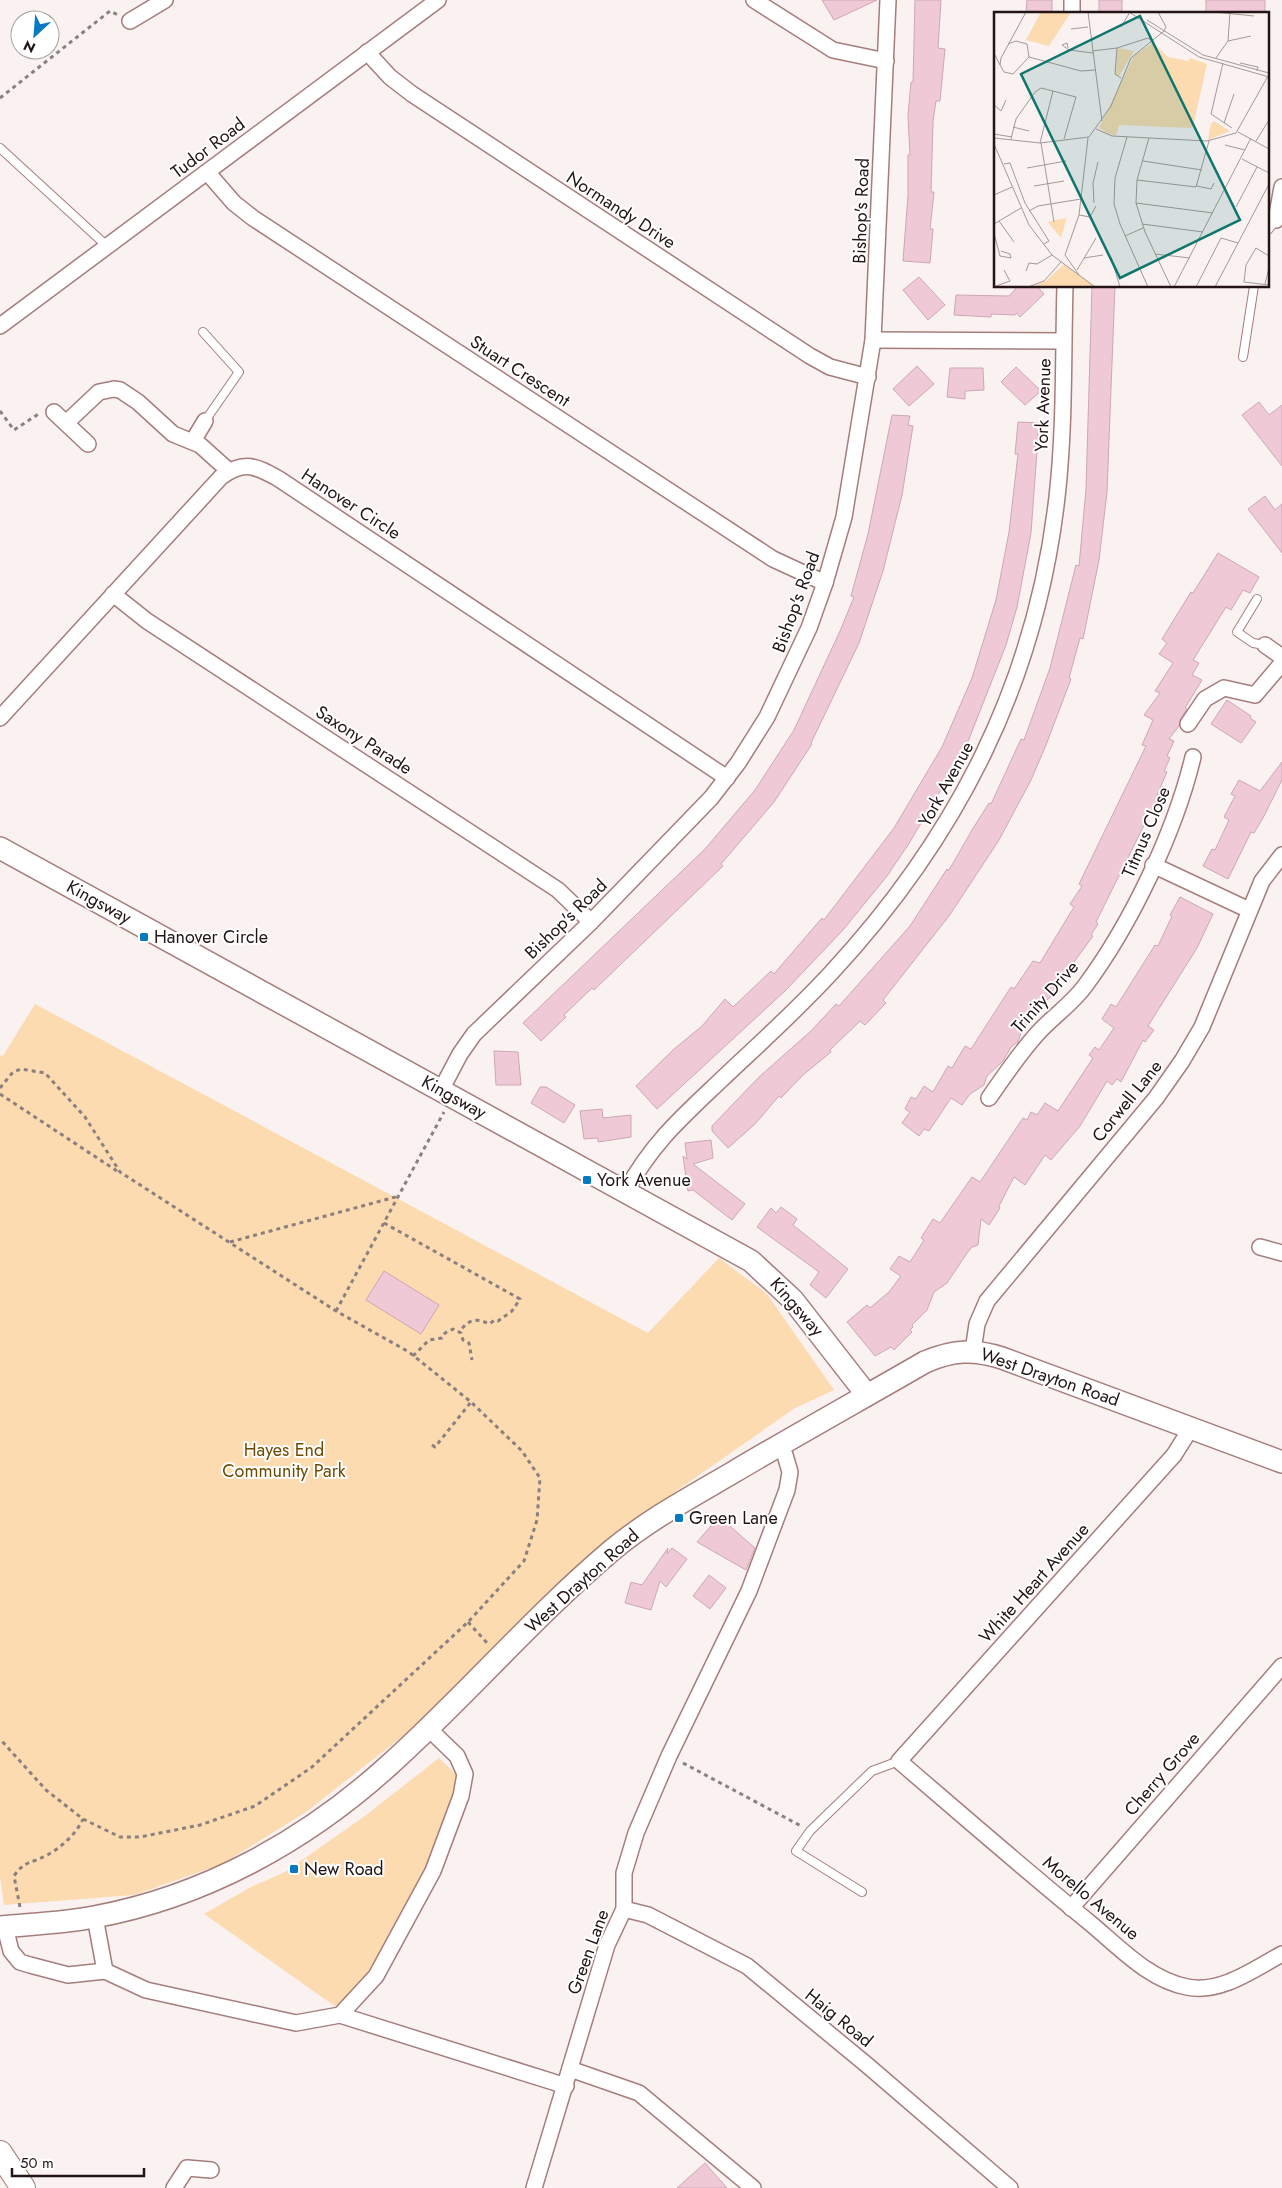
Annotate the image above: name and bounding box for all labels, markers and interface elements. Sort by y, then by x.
north arrow [10,10,60,60]
inset map [994,12,1270,288]
text: N [20,35,39,58]
street label: Tudor Road [165,111,251,185]
street label: Bishop's Road [846,158,876,264]
street label: Normandy Drive [561,165,681,255]
street label: Stuart Crescent [465,329,576,413]
street label: York Avenue [1028,358,1058,452]
street label: Hanover Circle [296,462,406,546]
street label: Bishop's Road [766,548,826,656]
street label: Saxony Parade [311,699,417,781]
street label: York Avenue [912,737,980,831]
street label: Titmus Close [1115,783,1177,881]
street label: Bishop's Road [519,873,613,965]
street label: Kingsway [62,874,136,930]
place label: Hanover Circle [154,924,268,950]
marker: Hanover Circle [138,931,150,943]
street label: Trinity Drive [1005,955,1085,1039]
street label: Corwell Lane [1086,1054,1168,1148]
street label: Kingsway [417,1069,491,1125]
place label: York Avenue [597,1167,691,1193]
marker: York Avenue [581,1174,593,1186]
street label: Kingsway [764,1272,830,1342]
street label: West Drayton Road [977,1341,1123,1413]
park label: Hayes End Community Park [222,1437,346,1484]
place label: Green Lane [689,1505,778,1531]
marker: Green Lane [673,1512,685,1524]
street label: White Heart Avenue [973,1517,1095,1649]
street label: West Drayton Road [519,1523,645,1639]
street label: Cherry Grove [1118,1726,1206,1822]
street label: Morello Avenue [1037,1850,1145,1946]
place label: New Road [304,1856,383,1882]
marker: New Road [288,1863,300,1875]
street label: Green Lane [561,1906,615,1998]
street label: Haig Road [799,1983,879,2053]
scale bar [12,2146,145,2178]
text: 50 m [20,2152,54,2174]

